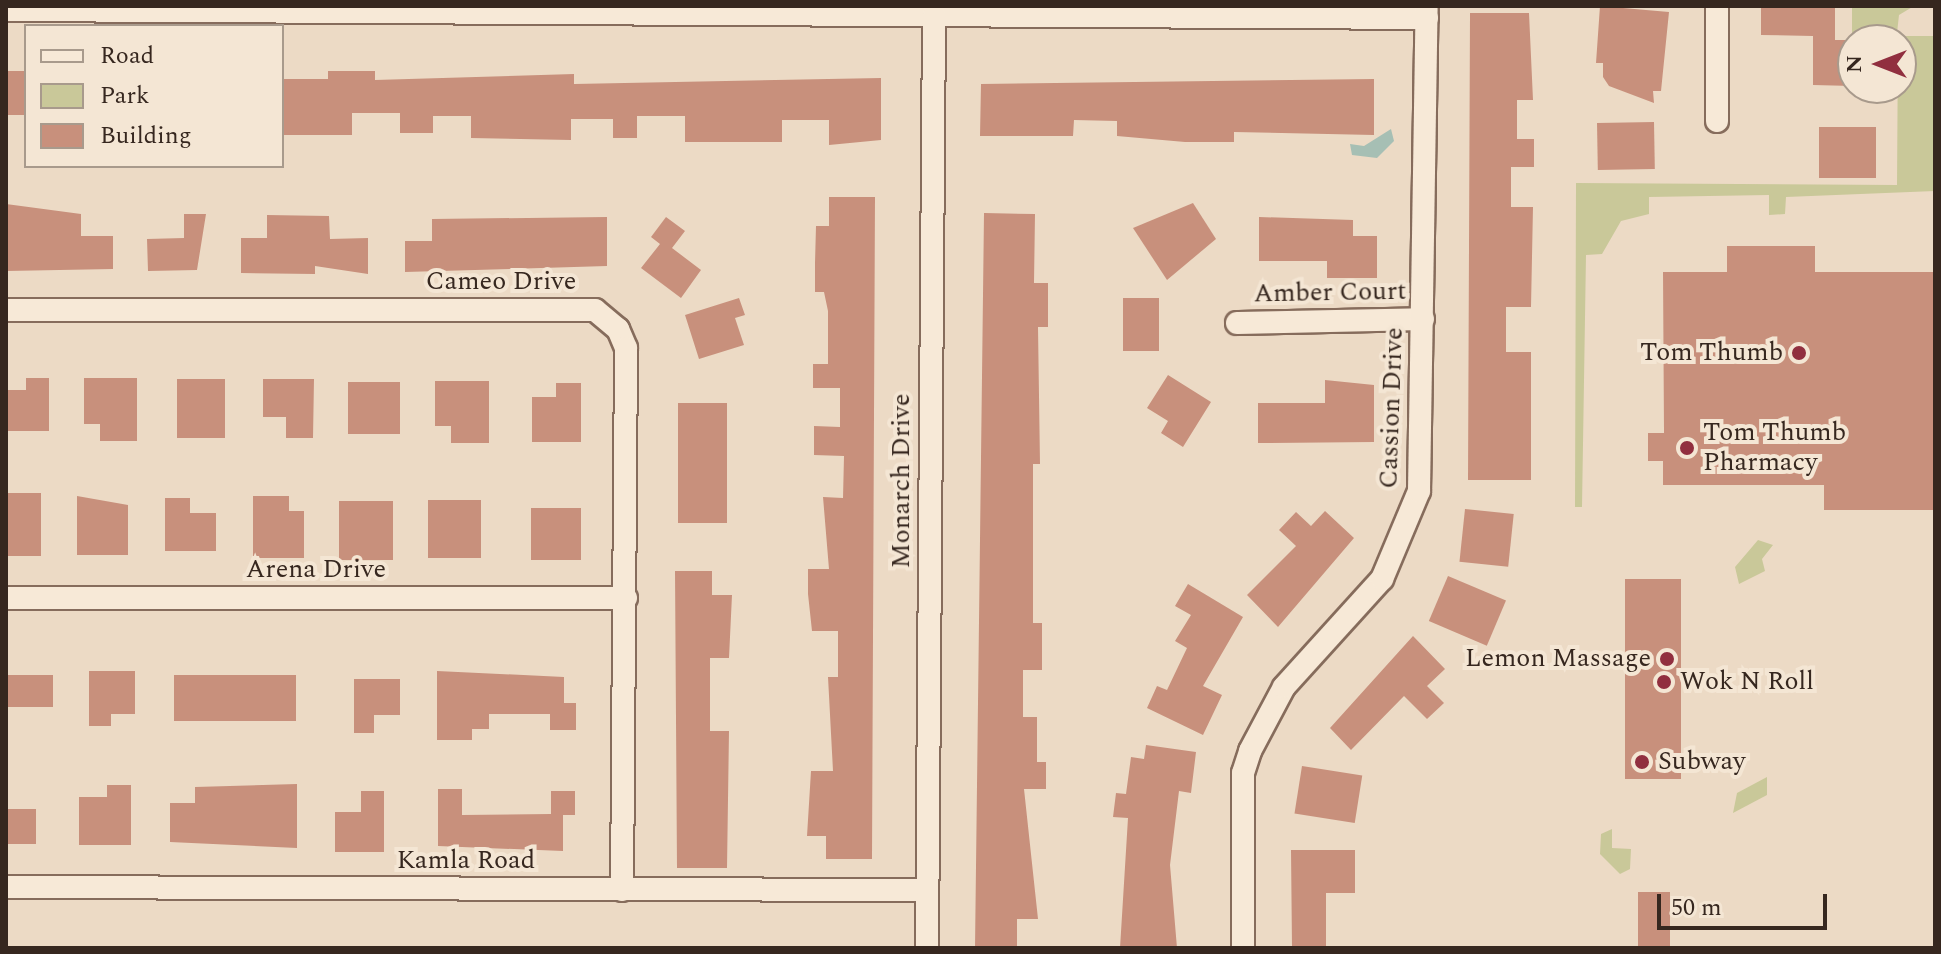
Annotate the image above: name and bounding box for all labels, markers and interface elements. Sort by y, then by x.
legend [24,24,284,168]
north arrow [1837,24,1917,104]
text: Road [100,38,154,74]
text: N [1838,55,1871,73]
text: Park [100,78,150,114]
text: Building [100,118,192,154]
street label: Cameo Drive [426,266,576,298]
street label: Amber Court [1253,276,1407,310]
street label: Cassion Drive [1374,327,1410,489]
place label: Tom Thumb [1640,337,1783,369]
marker: Tom Thumb [1790,344,1808,362]
street label: Monarch Drive [886,394,918,568]
place label: Tom Thumb Pharmacy [1703,417,1846,478]
marker: Tom Thumb Pharmacy [1678,439,1696,457]
street label: Arena Drive [246,554,386,586]
place label: Lemon Massage [1465,643,1651,675]
marker: Lemon Massage [1658,650,1676,668]
place label: Wok N Roll [1680,666,1814,698]
marker: Wok N Roll [1655,673,1673,691]
place label: Subway [1658,746,1746,778]
marker: Subway [1633,753,1651,771]
street label: Kamla Road [397,845,535,877]
scale bar [1661,878,1831,928]
text: 50 m [1671,890,1722,926]

